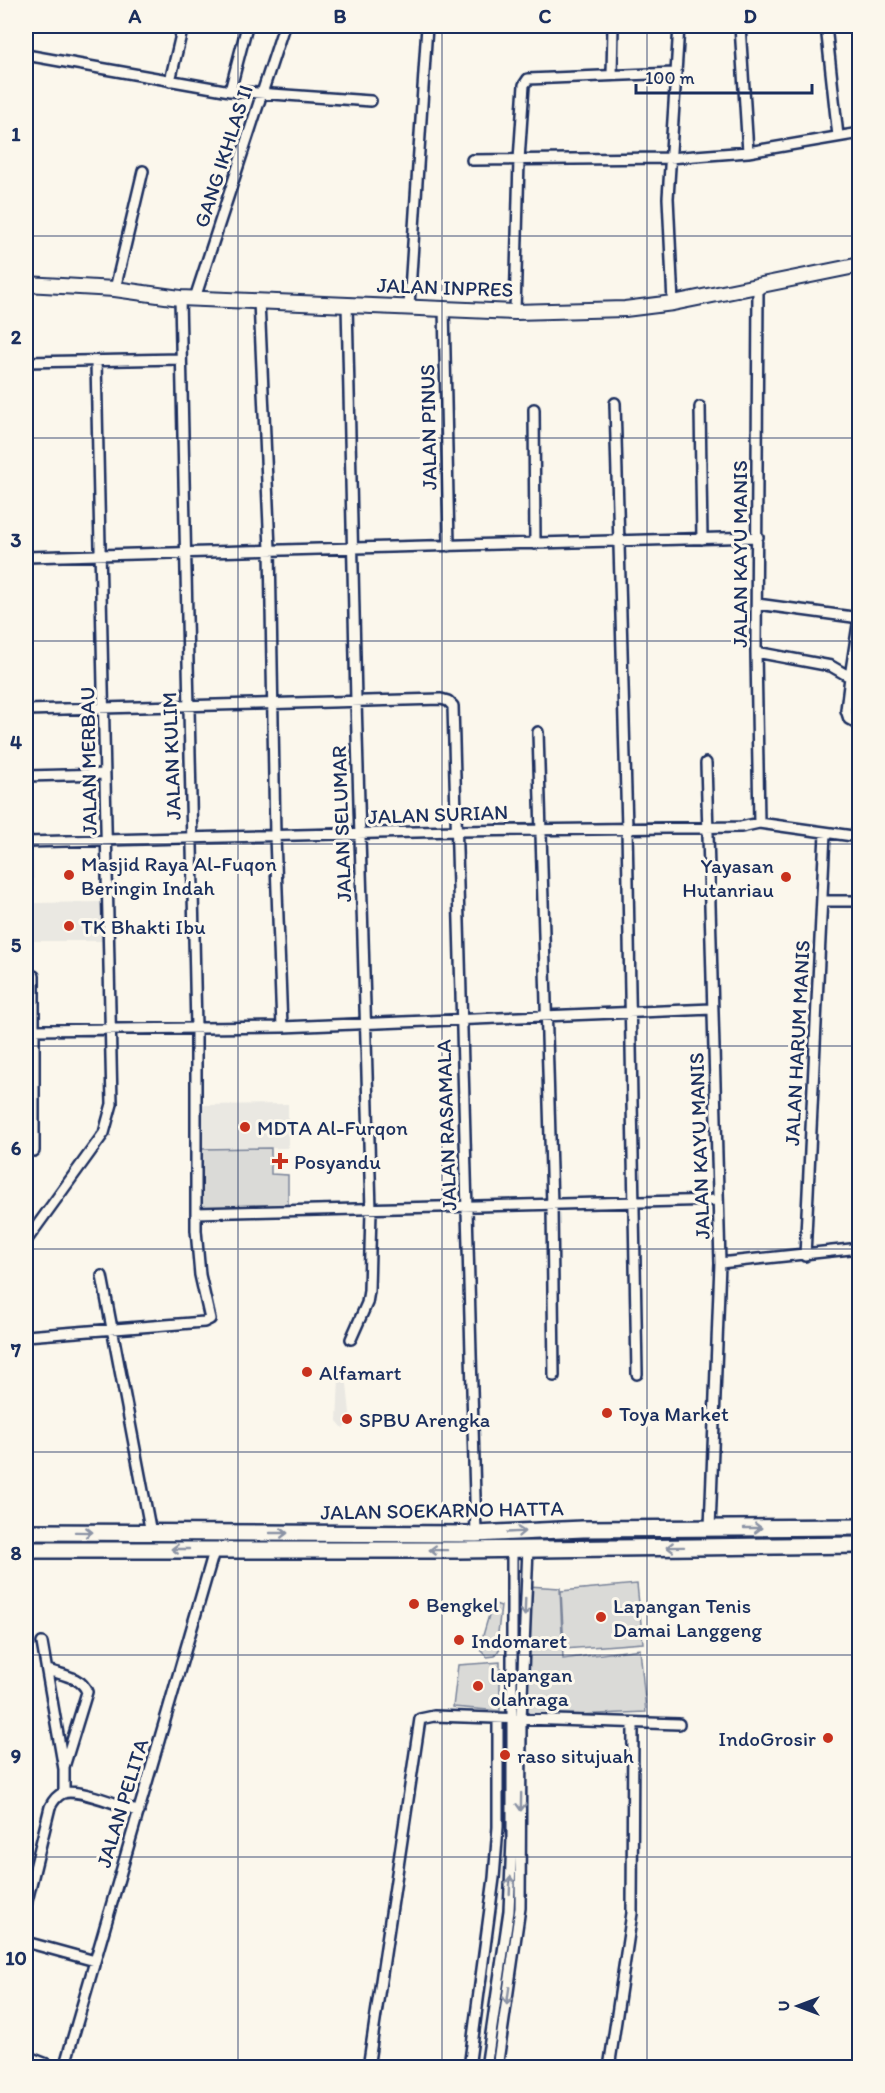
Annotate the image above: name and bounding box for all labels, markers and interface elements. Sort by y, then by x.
text: A [128,4,142,28]
text: B [334,4,347,28]
text: C [539,4,552,28]
text: D [743,4,757,28]
scale bar [636,57,812,95]
text: 100 m [645,67,695,89]
street label: GANG IKHLAS II [188,82,258,230]
text: 1 [11,122,21,146]
street label: JALAN INPRES [376,272,514,302]
text: 2 [11,325,22,349]
street label: JALAN PINUS [414,364,442,490]
street label: JALAN KAYU MANIS [727,460,752,648]
text: 3 [11,528,22,552]
street label: JALAN MERBAU [74,687,102,835]
street label: JALAN KULIM [156,691,186,821]
text: 4 [10,730,22,754]
street label: JALAN SELUMAR [326,745,356,903]
street label: JALAN SURIAN [367,799,509,829]
place label: Masjid Raya Al-Fuqon Beringin Indah [81,851,277,900]
place label: Yayasan Hutanriau [682,853,774,902]
marker: Masjid Raya Al-Fuqon Beringin Indah [62,868,76,882]
marker: Yayasan Hutanriau [779,870,793,884]
place label: TK Bhakti Ibu [81,914,206,939]
marker: TK Bhakti Ibu [62,919,76,933]
text: 5 [11,933,22,957]
street label: JALAN HARUM MANIS [779,939,815,1147]
street label: JALAN RASAMALA [430,1038,461,1211]
street label: JALAN KAYU MANIS [683,1052,715,1240]
place label: MDTA Al-Furqon [257,1115,408,1140]
marker: MDTA Al-Furqon [238,1120,252,1134]
text: 6 [11,1136,22,1160]
place label: Posyandu [294,1149,381,1174]
marker: Posyandu [271,1152,289,1170]
text: 7 [10,1338,21,1362]
place label: Alfamart [319,1360,402,1385]
marker: Alfamart [300,1365,314,1379]
place label: Toya Market [619,1401,729,1426]
marker: Toya Market [600,1406,614,1420]
place label: SPBU Arengka [359,1407,490,1432]
marker: SPBU Arengka [340,1412,354,1426]
street label: JALAN SOEKARNO HATTA [320,1495,564,1525]
one-way arrow [742,1522,762,1534]
one-way arrow [73,1527,93,1538]
one-way arrow [268,1527,288,1539]
one-way arrow [505,1527,525,1538]
text: 8 [11,1541,22,1565]
one-way arrow [666,1542,686,1553]
one-way arrow [171,1543,191,1554]
one-way arrow [429,1544,449,1556]
place label: Bengkel [426,1592,499,1617]
place label: Lapangan Tenis Damai Langgeng [613,1593,762,1642]
one-way arrow [520,1596,531,1616]
marker: Bengkel [407,1597,421,1611]
marker: Lapangan Tenis Damai Langgeng [594,1610,608,1624]
place label: Indomaret [471,1628,567,1653]
marker: Indomaret [452,1633,466,1647]
place label: lapangan olahraga [490,1662,572,1711]
marker: lapangan olahraga [471,1679,485,1693]
place label: IndoGrosir [718,1726,816,1751]
marker: IndoGrosir [821,1731,835,1745]
street label: JALAN PELITA [91,1735,154,1871]
place label: raso situjuah [517,1743,634,1768]
text: 9 [11,1744,21,1768]
marker: raso situjuah [498,1748,512,1762]
one-way arrow [515,1791,527,1811]
one-way arrow [504,1875,515,1895]
text: 10 [5,1946,27,1970]
north arrow [768,1976,828,2036]
one-way arrow [503,1986,514,2005]
text: U [774,2001,793,2011]

